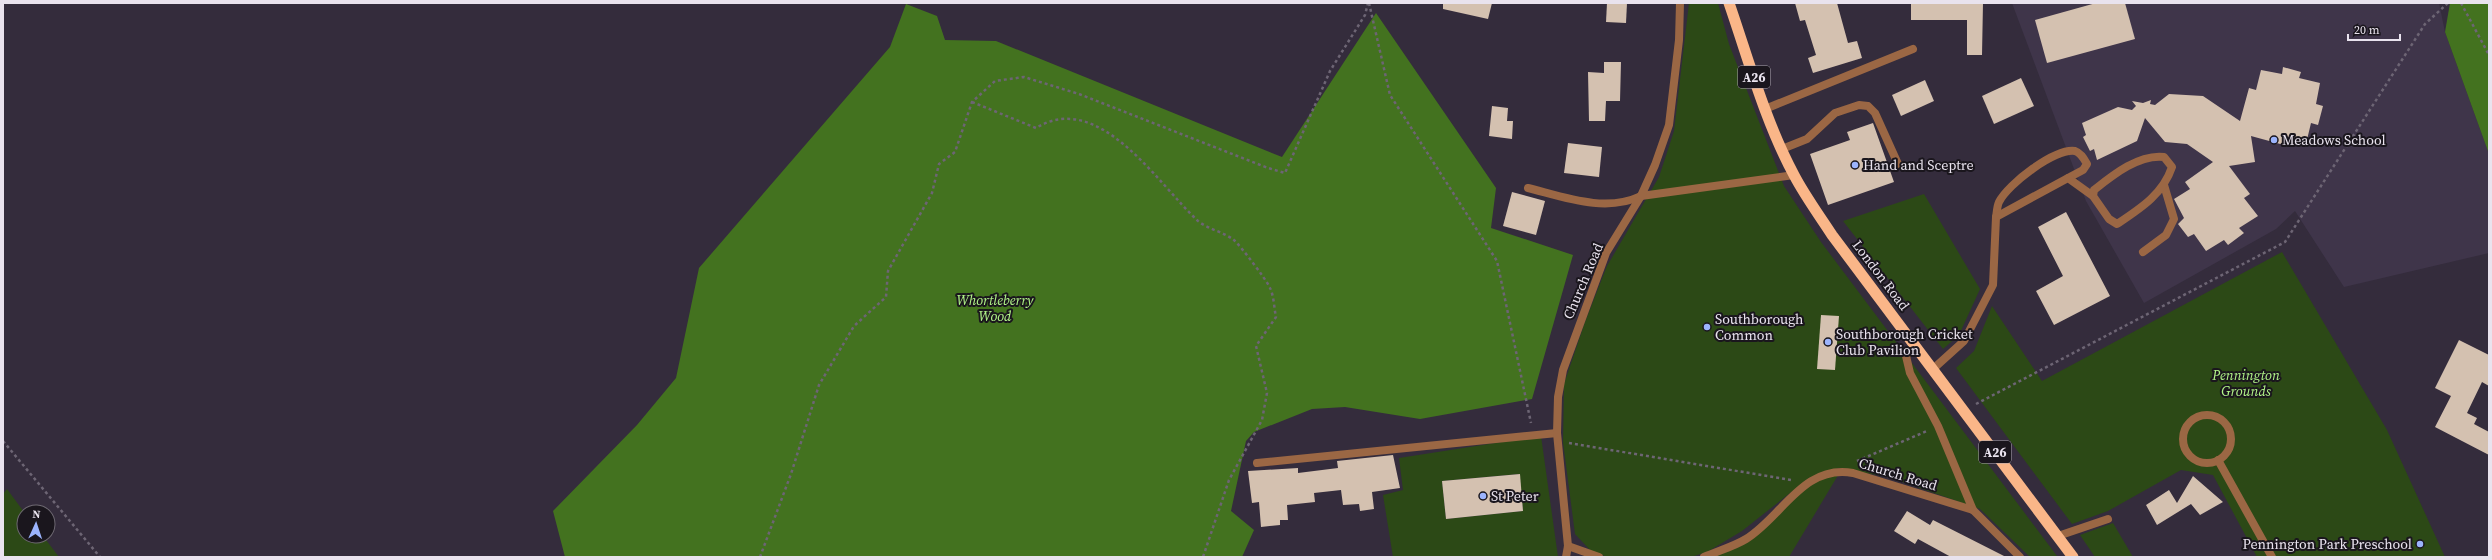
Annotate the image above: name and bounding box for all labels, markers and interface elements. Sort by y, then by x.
scale bar [2348,16,2400,42]
text: 20 m [2354,22,2380,38]
road number: A26 [1738,66,1770,88]
place label: Meadows School [2282,130,2386,150]
marker: Meadows School [2269,135,2279,145]
place label: Hand and Sceptre [1863,155,1974,175]
marker: Hand and Sceptre [1850,160,1860,170]
street label: London Road [1848,236,1914,314]
street label: Church Road [1558,240,1608,322]
park label: Whortleberry Wood [956,290,1034,326]
place label: Southborough Common [1715,309,1804,345]
marker: Southborough Common [1702,322,1712,332]
place label: Southborough Cricket Club Pavilion [1836,324,1973,360]
marker: Southborough Cricket Club Pavilion [1823,337,1833,347]
park label: Pennington Grounds [2211,365,2280,401]
road number: A26 [1979,441,2011,463]
street label: Church Road [1856,453,1940,495]
place label: St Peter [1491,486,1539,506]
marker: St Peter [1478,491,1488,501]
north arrow [16,504,56,544]
text: N [32,507,41,522]
place label: Pennington Park Preschool [2242,534,2412,554]
marker: Pennington Park Preschool [2415,539,2425,549]

